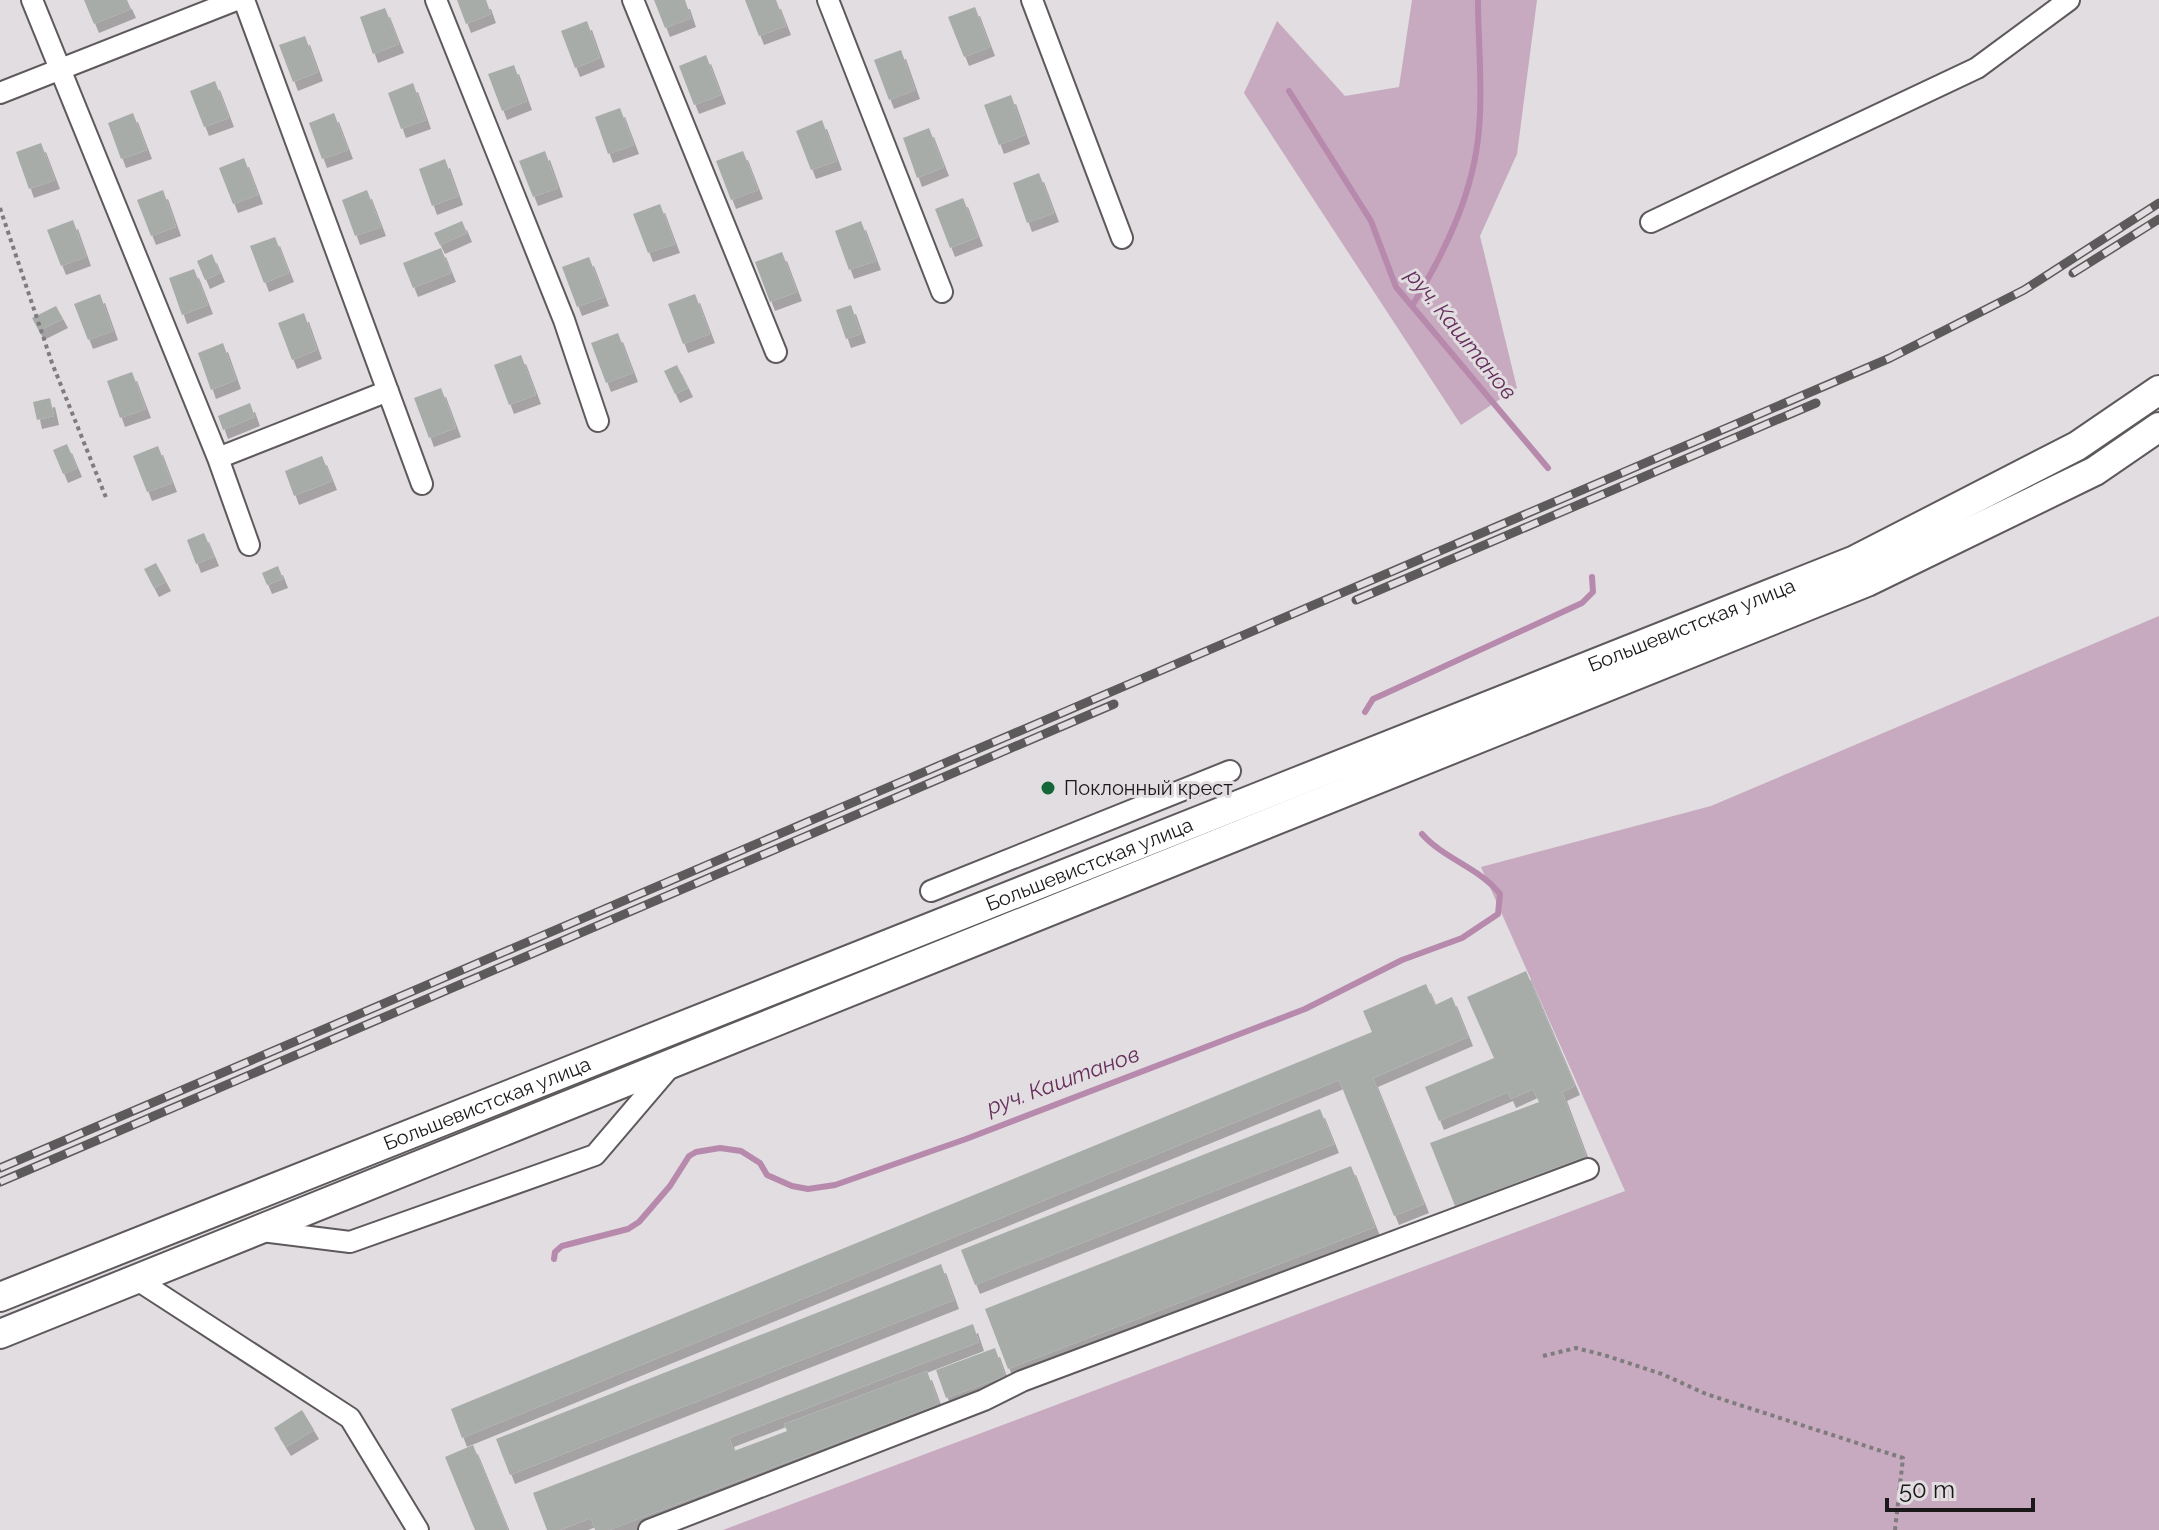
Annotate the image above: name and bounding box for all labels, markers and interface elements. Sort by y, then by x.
water label: руч. Каштанов [1401,263,1523,405]
street label: Большевистская улица [1584,573,1798,677]
place label: Поклонный крест [1064,776,1233,800]
marker: Поклонный крест [1039,779,1057,797]
street label: Большевистская улица [982,812,1196,916]
water label: руч. Каштанов [982,1040,1143,1120]
street label: Большевистская улица [380,1052,594,1155]
scale bar [1887,1462,2033,1512]
text: 50 m [1899,1475,1955,1504]

